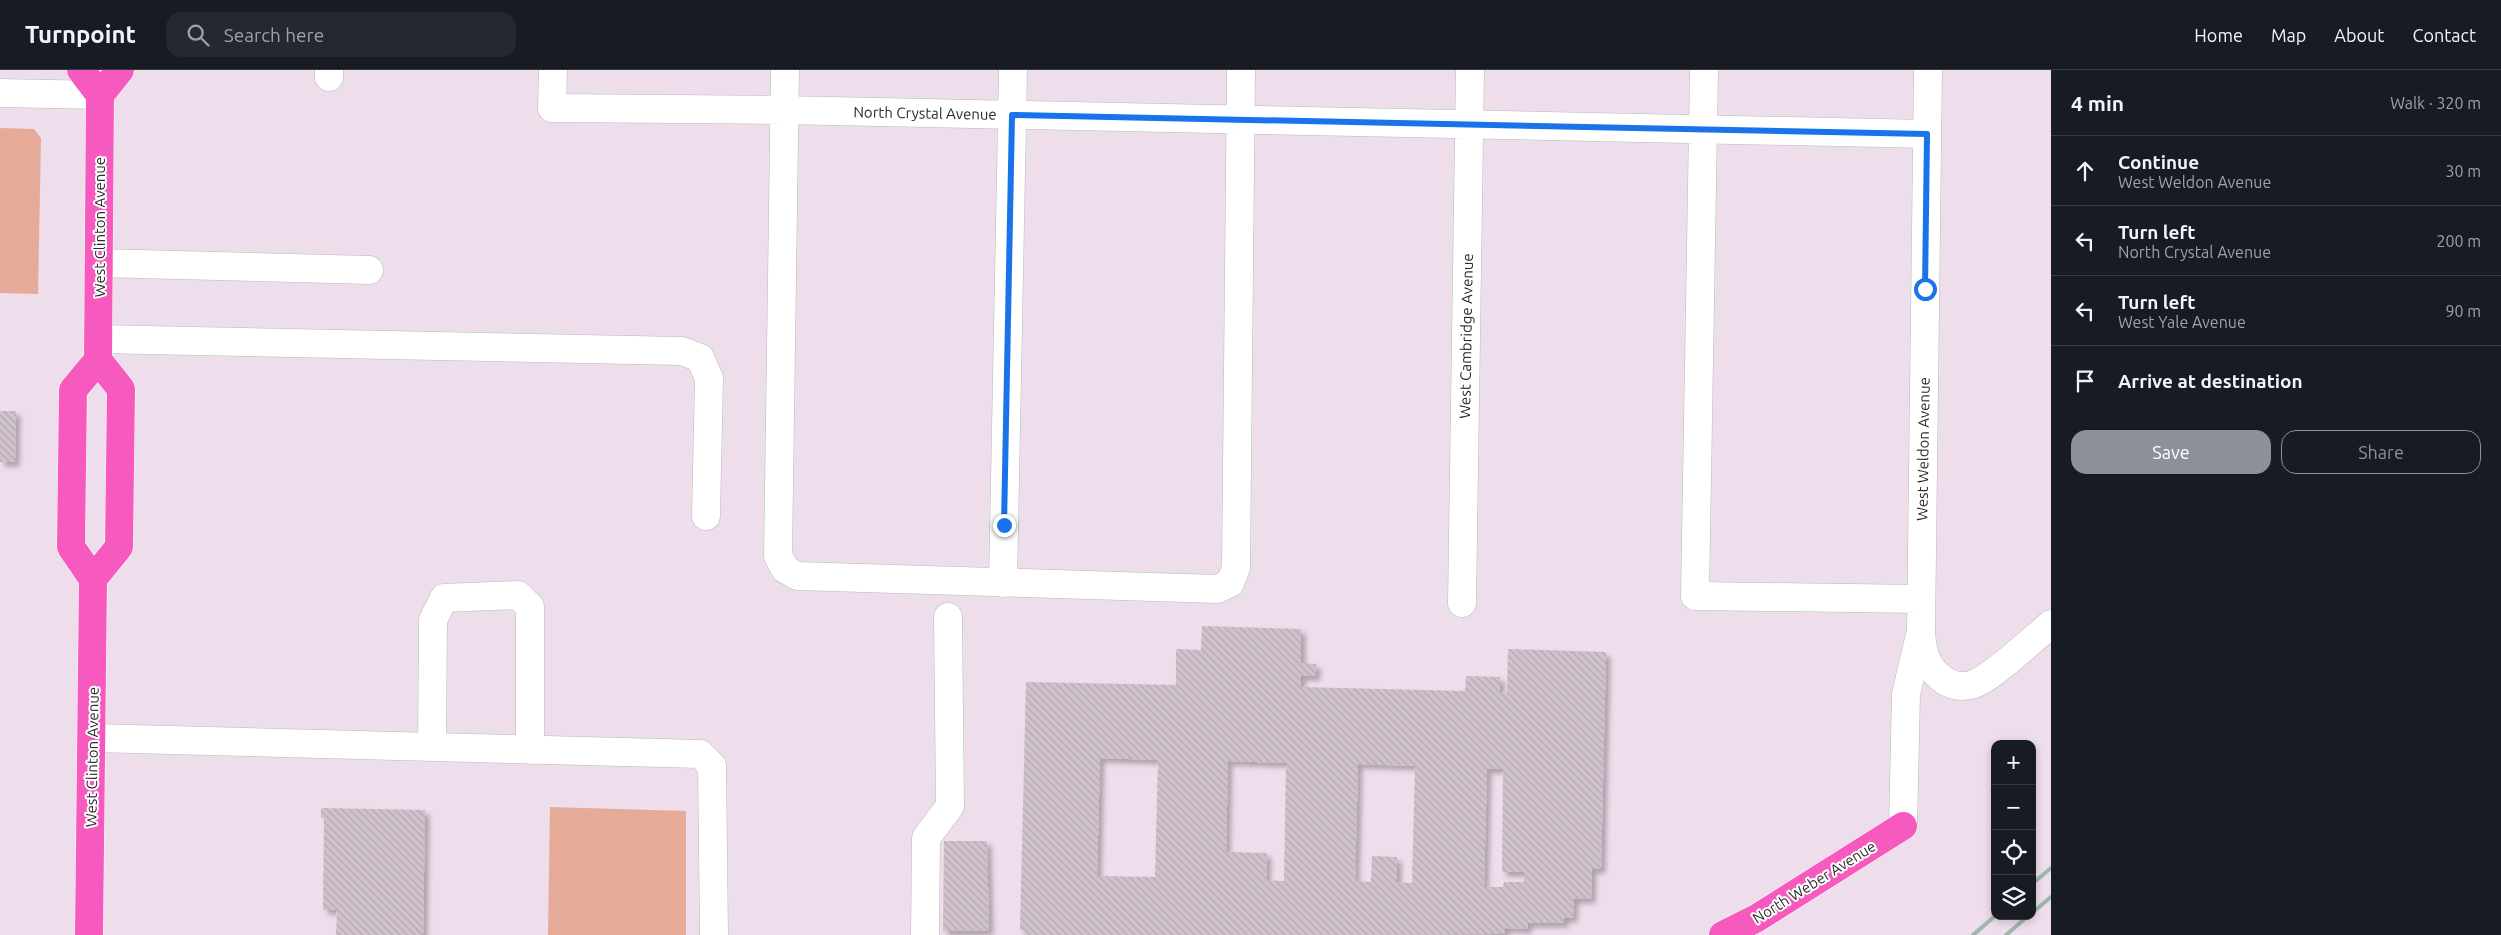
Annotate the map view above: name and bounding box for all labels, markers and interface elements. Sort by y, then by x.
search box [166,12,516,57]
text: Turnpoint [25,21,136,48]
icon: search [184,21,212,49]
text: Search here [224,24,324,46]
text: Home [2194,25,2243,45]
text: Map [2271,25,2306,45]
text: About [2334,25,2384,45]
text: Contact [2412,25,2476,45]
text: 4 min [2071,91,2124,115]
text: Walk · 320 m [2390,94,2481,112]
street label: North Crystal Avenue [853,103,997,123]
text: Continue [2118,151,2199,173]
street label: West Clinton Avenue [91,157,108,297]
icon: ahead [2071,157,2099,185]
text: 30 m [2445,162,2481,180]
text: West Weldon Avenue [2118,173,2271,191]
text: Turn left [2118,221,2196,243]
icon: left [2071,227,2099,255]
text: 200 m [2436,232,2481,250]
text: North Crystal Avenue [2118,243,2271,261]
street label: West Cambridge Avenue [1456,253,1476,419]
route start [1914,278,1937,301]
text: Turn left [2118,291,2196,313]
icon: left [2071,297,2099,325]
text: 90 m [2445,302,2481,320]
text: West Yale Avenue [2118,313,2246,331]
icon: arrive [2071,367,2099,395]
text: Arrive at destination [2118,370,2303,392]
street label: West Weldon Avenue [1913,377,1933,521]
button: Save [2071,430,2271,474]
button: Share [2281,430,2481,474]
route end [993,514,1016,537]
street label: West Clinton Avenue [82,687,102,827]
map controls [1991,740,2036,920]
button: + [1991,740,2036,785]
button: − [1991,785,2036,830]
button: locate [1991,830,2036,875]
street label: North Weber Avenue [1749,837,1879,927]
button: layers [1991,875,2036,920]

